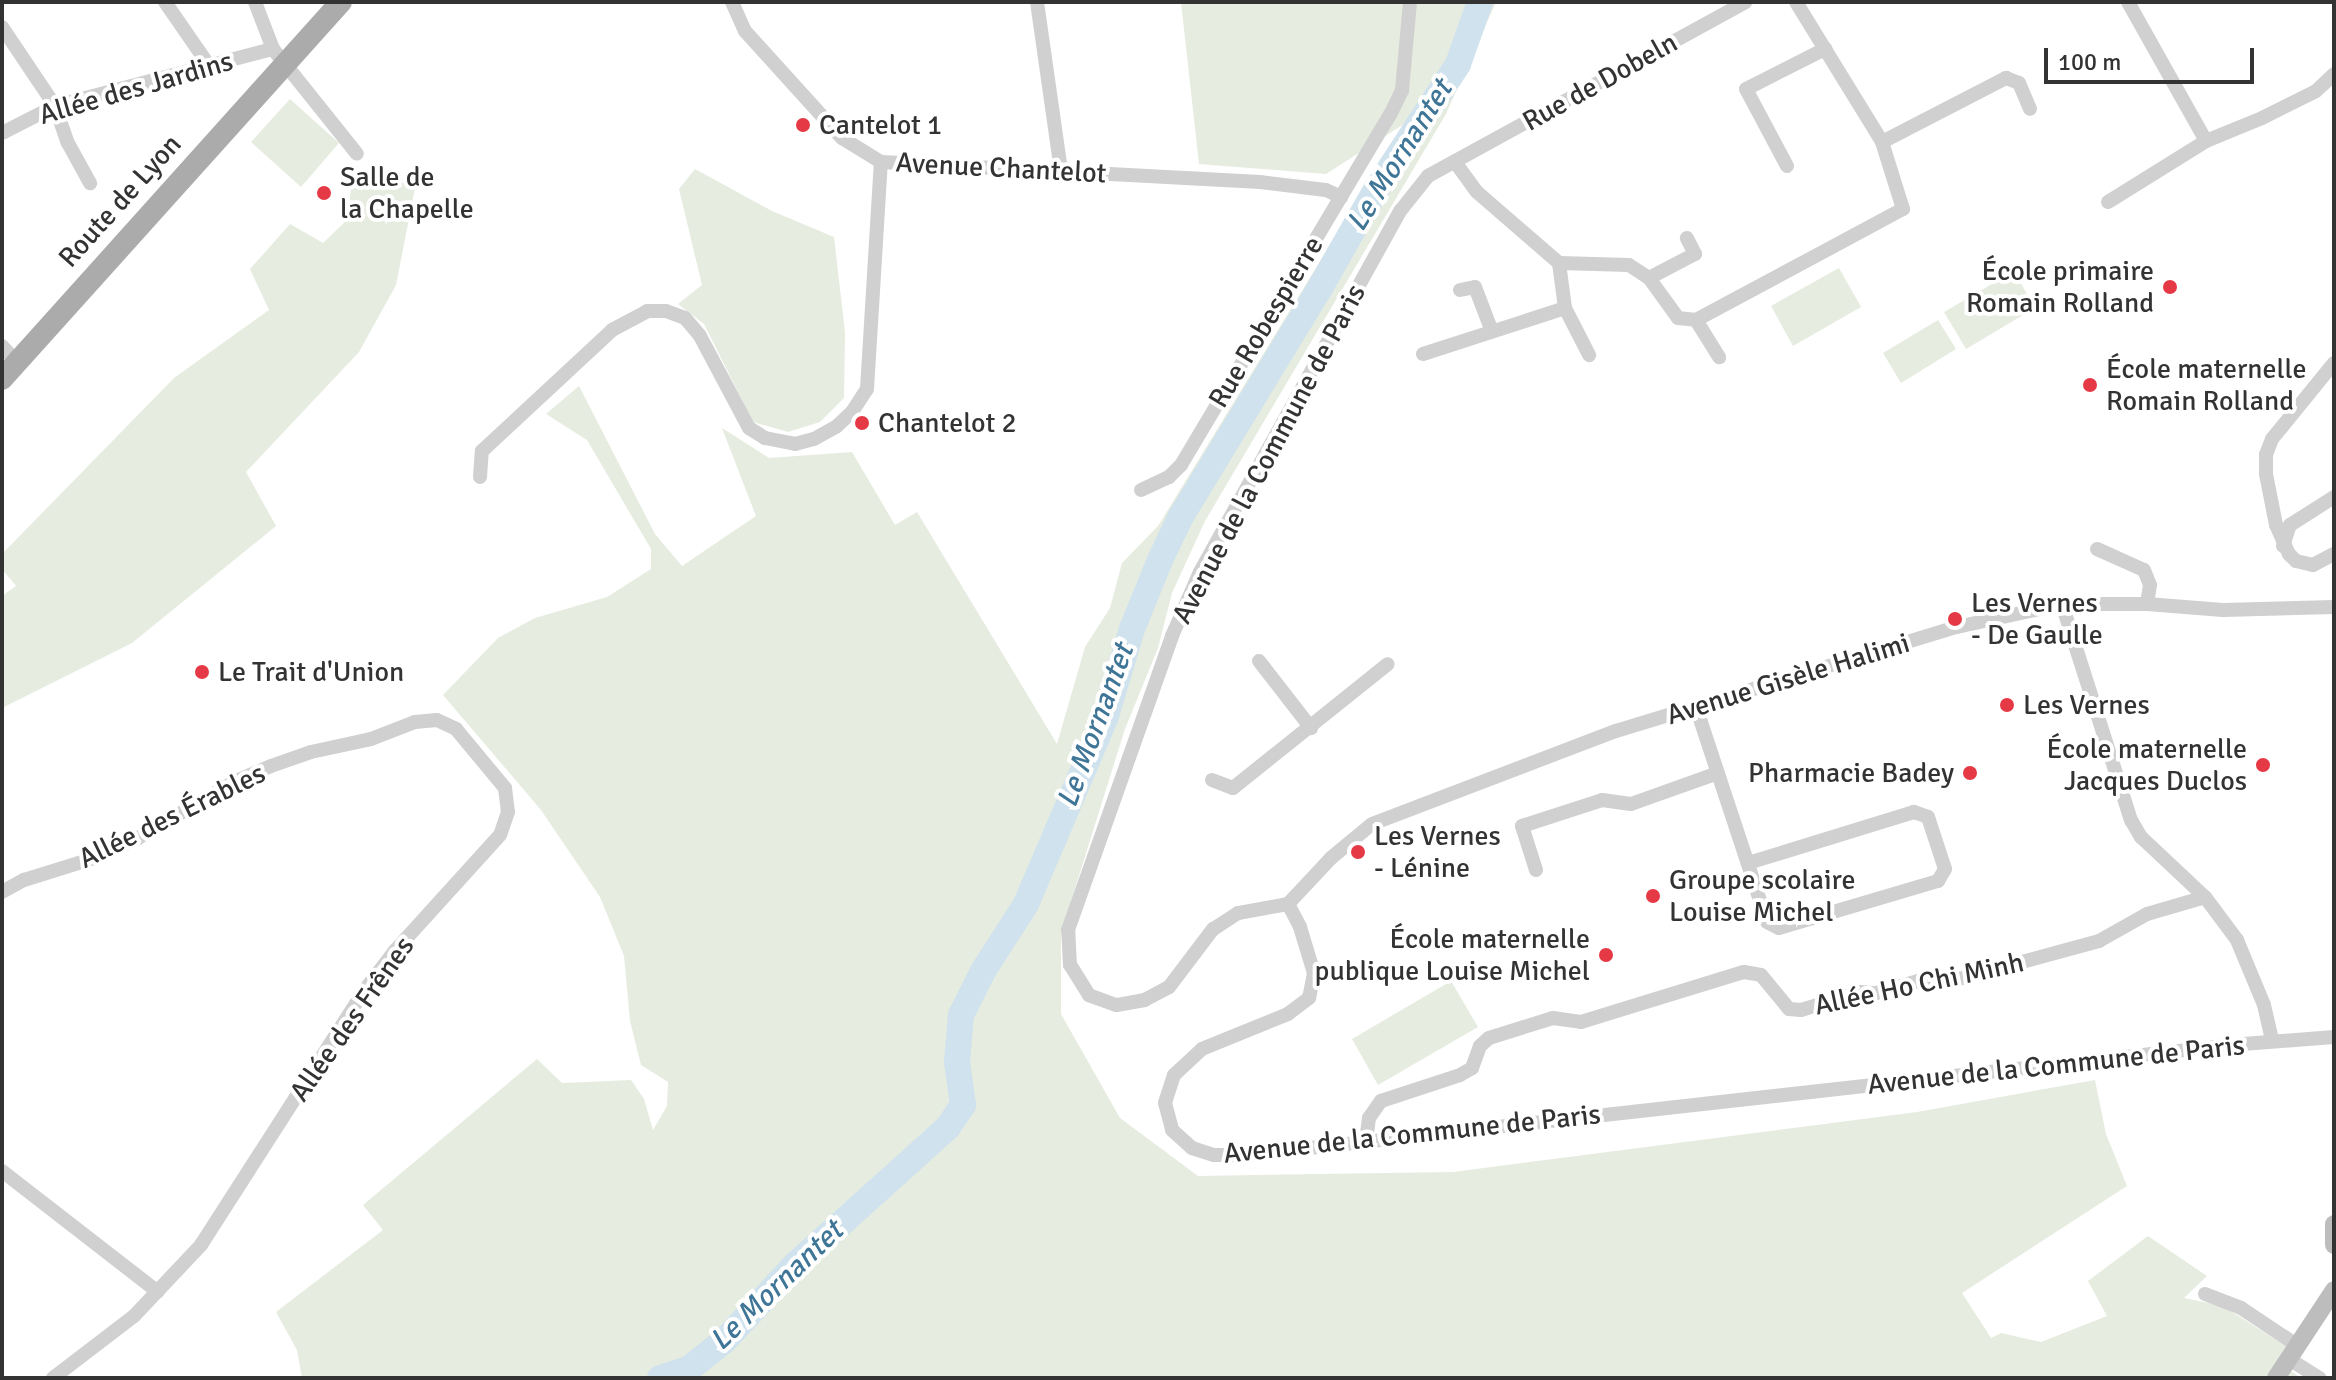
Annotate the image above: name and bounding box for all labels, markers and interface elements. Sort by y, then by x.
street label: Rue de Dobeln [1517,26,1683,138]
scale bar [2048,32,2258,82]
street label: Allée des Jardins [35,44,237,132]
text: 100 m [2058,47,2121,77]
water label: Le Mornantet [1339,74,1461,238]
place label: Cantelot 1 [819,108,942,142]
marker: Cantelot 1 [794,116,812,134]
street label: Route de Lyon [52,128,188,274]
street label: Avenue Chantelot [895,146,1107,190]
place label: Salle de la Chapelle [340,160,474,226]
marker: Salle de la Chapelle [315,184,333,202]
street label: Rue Robespierre [1202,230,1330,414]
place label: École primaire Romain Rolland [1966,254,2154,320]
marker: École primaire Romain Rolland [2161,278,2179,296]
street label: Avenue de la Commune de Paris [1165,279,1373,629]
place label: École maternelle Romain Rolland [2106,352,2306,418]
marker: École maternelle Romain Rolland [2081,376,2099,394]
place label: Chantelot 2 [878,406,1016,440]
marker: Chantelot 2 [853,414,871,432]
place label: Les Vernes - De Gaulle [1971,586,2103,652]
marker: Les Vernes - De Gaulle [1946,610,1964,628]
street label: Avenue Gisèle Halimi [1662,626,1914,732]
water label: Le Mornantet [1050,639,1142,813]
place label: Le Trait d'Union [218,655,404,689]
marker: Le Trait d'Union [193,663,211,681]
place label: Les Vernes [2023,688,2150,722]
marker: Les Vernes [1998,696,2016,714]
place label: École maternelle Jacques Duclos [2047,732,2247,798]
street label: Allée des Érables [73,756,271,876]
place label: Pharmacie Badey [1748,756,1954,790]
marker: École maternelle Jacques Duclos [2254,756,2272,774]
marker: Pharmacie Badey [1961,764,1979,782]
place label: Les Vernes - Lénine [1374,819,1501,885]
marker: Les Vernes - Lénine [1349,843,1367,861]
place label: Groupe scolaire Louise Michel [1669,863,1855,929]
marker: Groupe scolaire Louise Michel [1644,887,1662,905]
place label: École maternelle publique Louise Michel [1315,922,1590,988]
street label: Allée des Frênes [283,930,421,1108]
street label: Allée Ho Chi Minh [1811,945,2027,1023]
marker: École maternelle publique Louise Michel [1597,946,1615,964]
street label: Avenue de la Commune de Paris [1866,1028,2246,1102]
street label: Avenue de la Commune de Paris [1222,1097,1602,1171]
water label: Le Mornantet [703,1214,851,1358]

